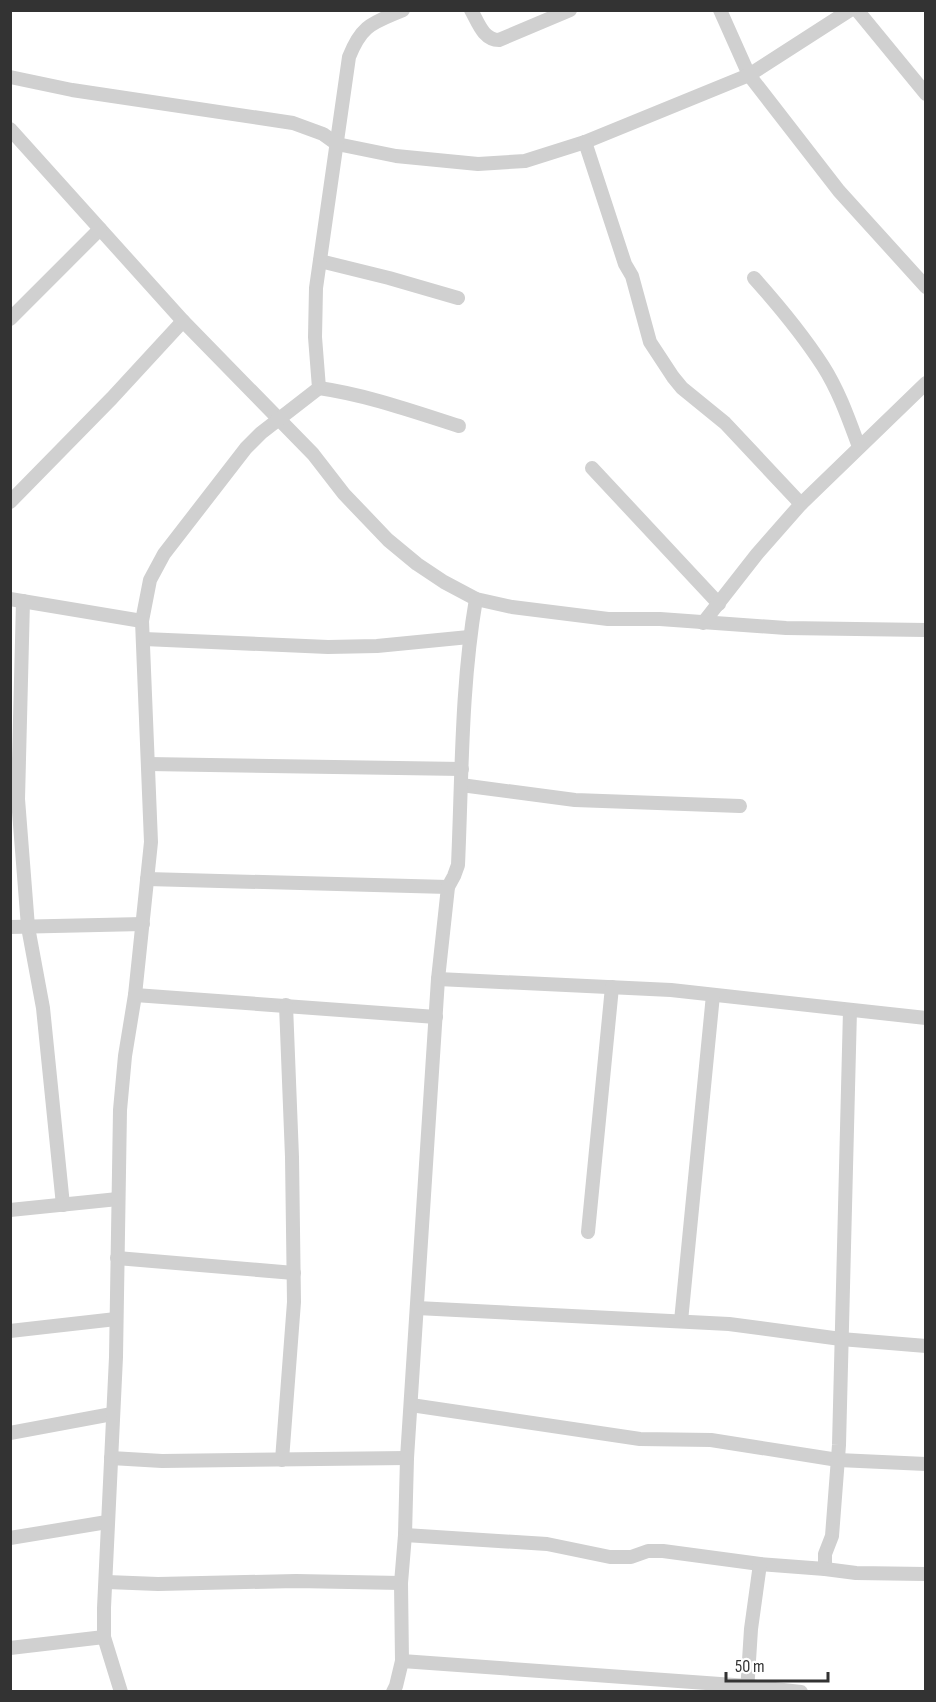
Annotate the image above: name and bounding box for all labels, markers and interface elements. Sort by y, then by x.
scale bar [726,1645,828,1683]
text: 50 m [735,1656,765,1677]

